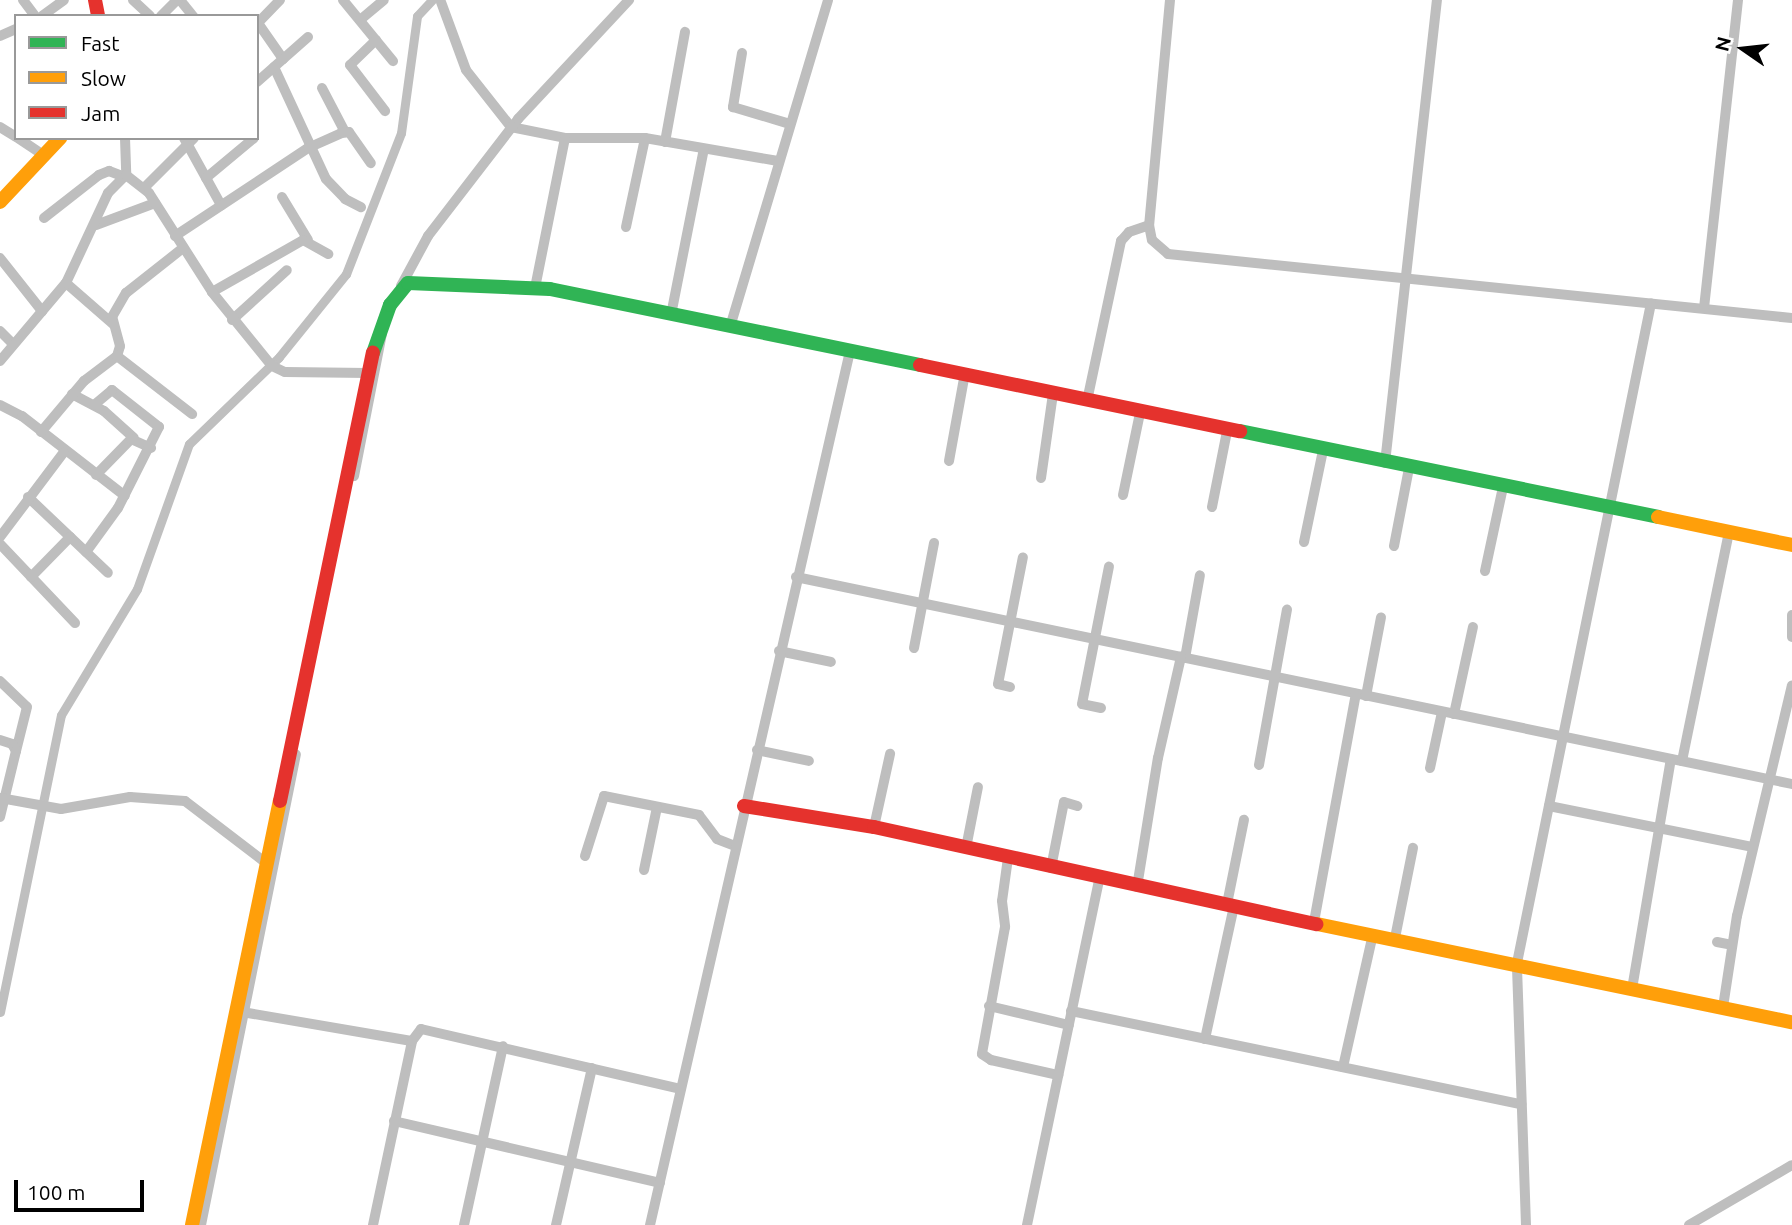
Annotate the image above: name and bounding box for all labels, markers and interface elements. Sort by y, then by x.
legend [14,14,259,140]
north arrow [1708,14,1778,84]
text: Fast [81,31,119,55]
text: N [1710,34,1735,53]
text: Slow [81,66,126,90]
text: Jam [81,101,120,125]
scale bar [18,1166,147,1210]
text: 100 m [27,1180,85,1204]

